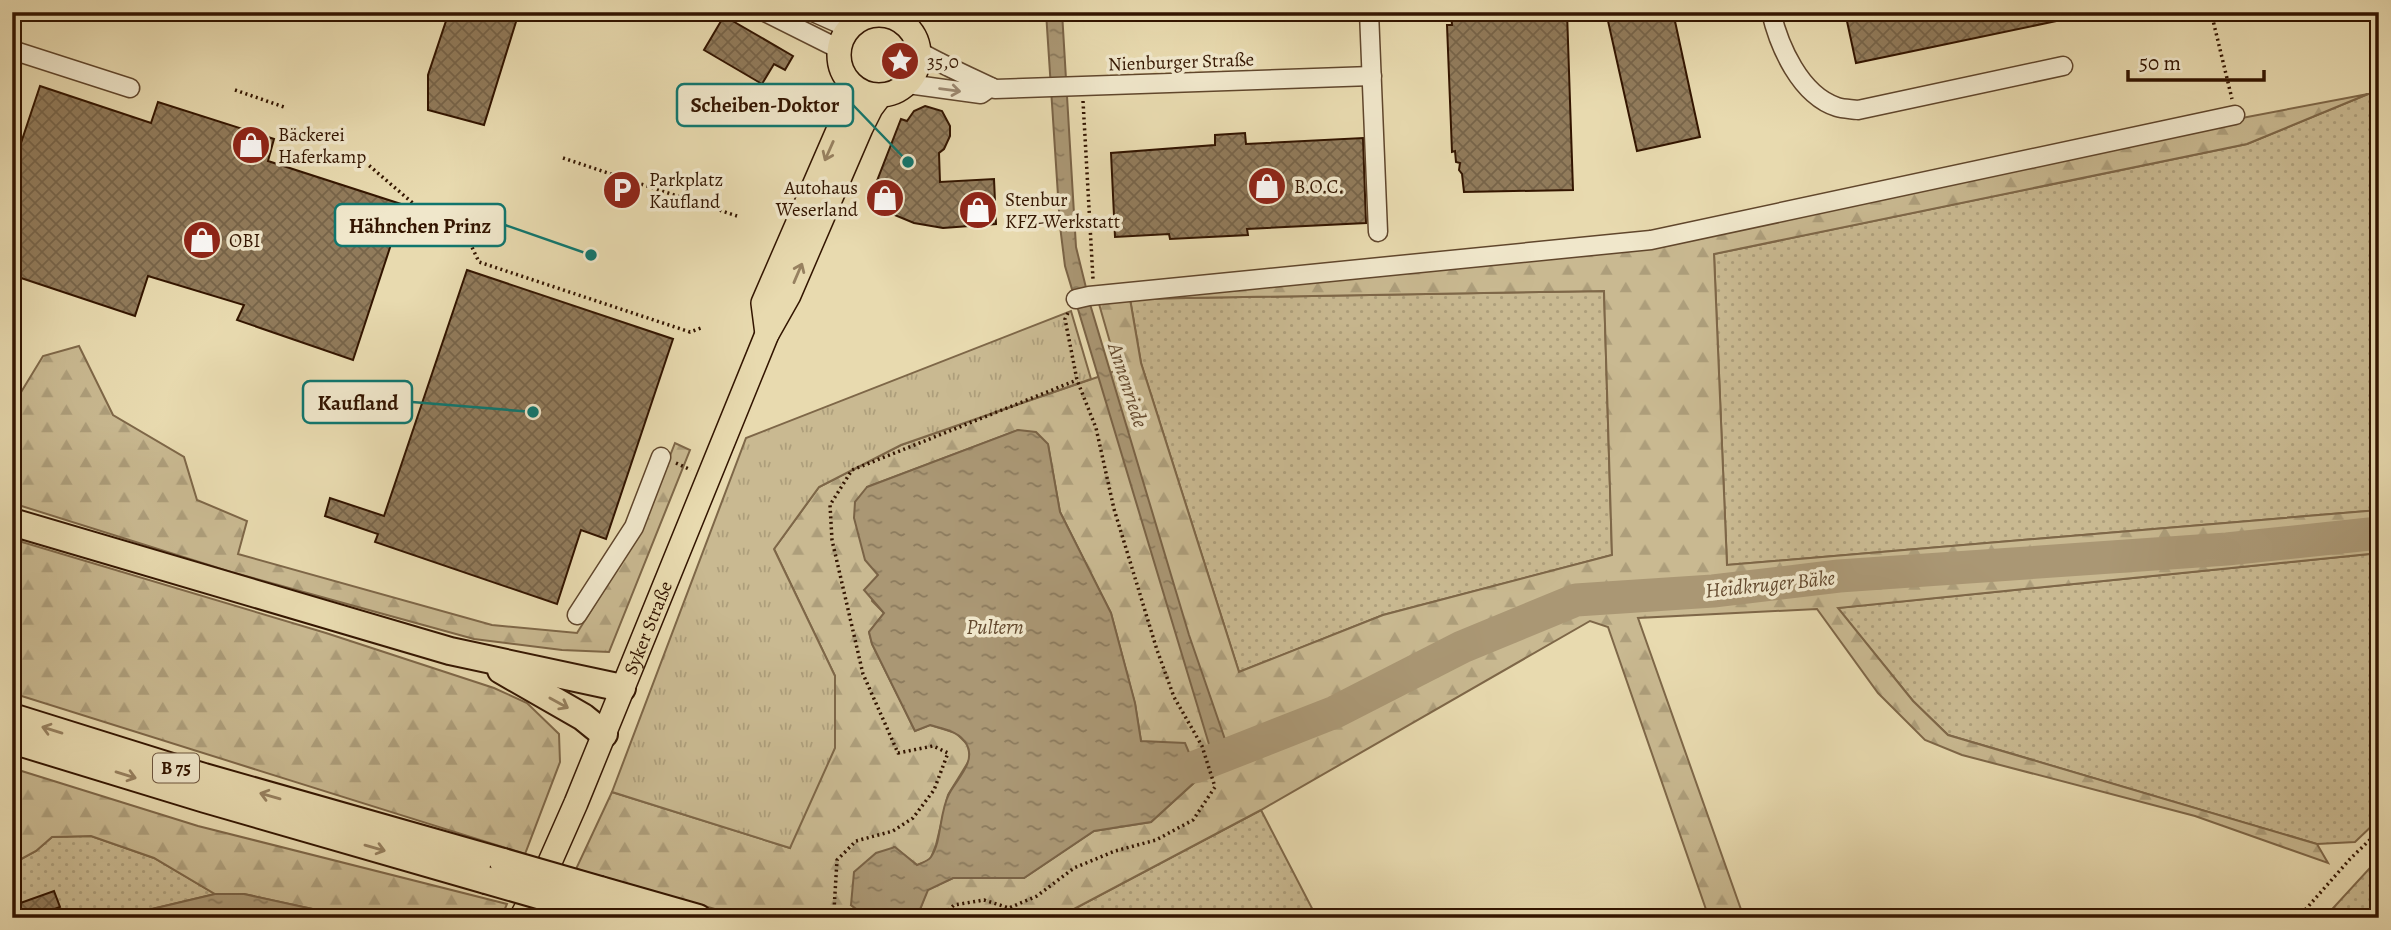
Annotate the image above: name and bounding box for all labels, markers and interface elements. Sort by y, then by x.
scale bar [2128,38,2265,82]
place icon: 35,0 [879,40,921,82]
street label: Nienburger Straße [1108,46,1254,78]
place label: 35,0 [927,49,959,75]
text: 50 m [2139,49,2181,77]
callout: Scheiben-Doktor [677,84,853,126]
one-way arrow [939,84,961,97]
text: Scheiben-Doktor [691,91,840,119]
place label: Bäckerei Haferkamp [278,122,366,170]
shop icon: Bäckerei Haferkamp [230,124,272,166]
one-way arrow [822,140,835,161]
shop icon: B.O.C. [1246,165,1288,207]
place label: Parkplatz Kaufland [649,167,723,215]
parking icon: Parkplatz Kaufland [601,169,643,211]
place label: B.O.C. [1294,174,1344,200]
place label: Autohaus Weserland [775,175,859,223]
shop icon: Autohaus Weserland [864,177,906,219]
place label: Stenbur KFZ-Werkstatt [1005,187,1120,235]
shop icon: Stenbur KFZ-Werkstatt [957,189,999,231]
callout: Hähnchen Prinz [335,204,505,246]
text: Hähnchen Prinz [349,212,492,240]
shop icon: OBI [181,219,223,261]
place label: OBI [229,228,260,254]
one-way arrow [792,263,805,285]
water label: Annenriede [1101,338,1155,431]
callout: Kaufland [303,381,412,423]
text: Kaufland [317,389,399,417]
water label: Heidkruger Bäke [1704,563,1837,605]
street label: Syker Straße [618,577,679,679]
water label: Pultern [966,613,1024,641]
one-way arrow [548,697,569,710]
one-way arrow [41,722,63,735]
road number: B 75 [153,754,199,782]
one-way arrow [115,769,137,782]
one-way arrow [259,789,281,802]
one-way arrow [364,843,386,856]

